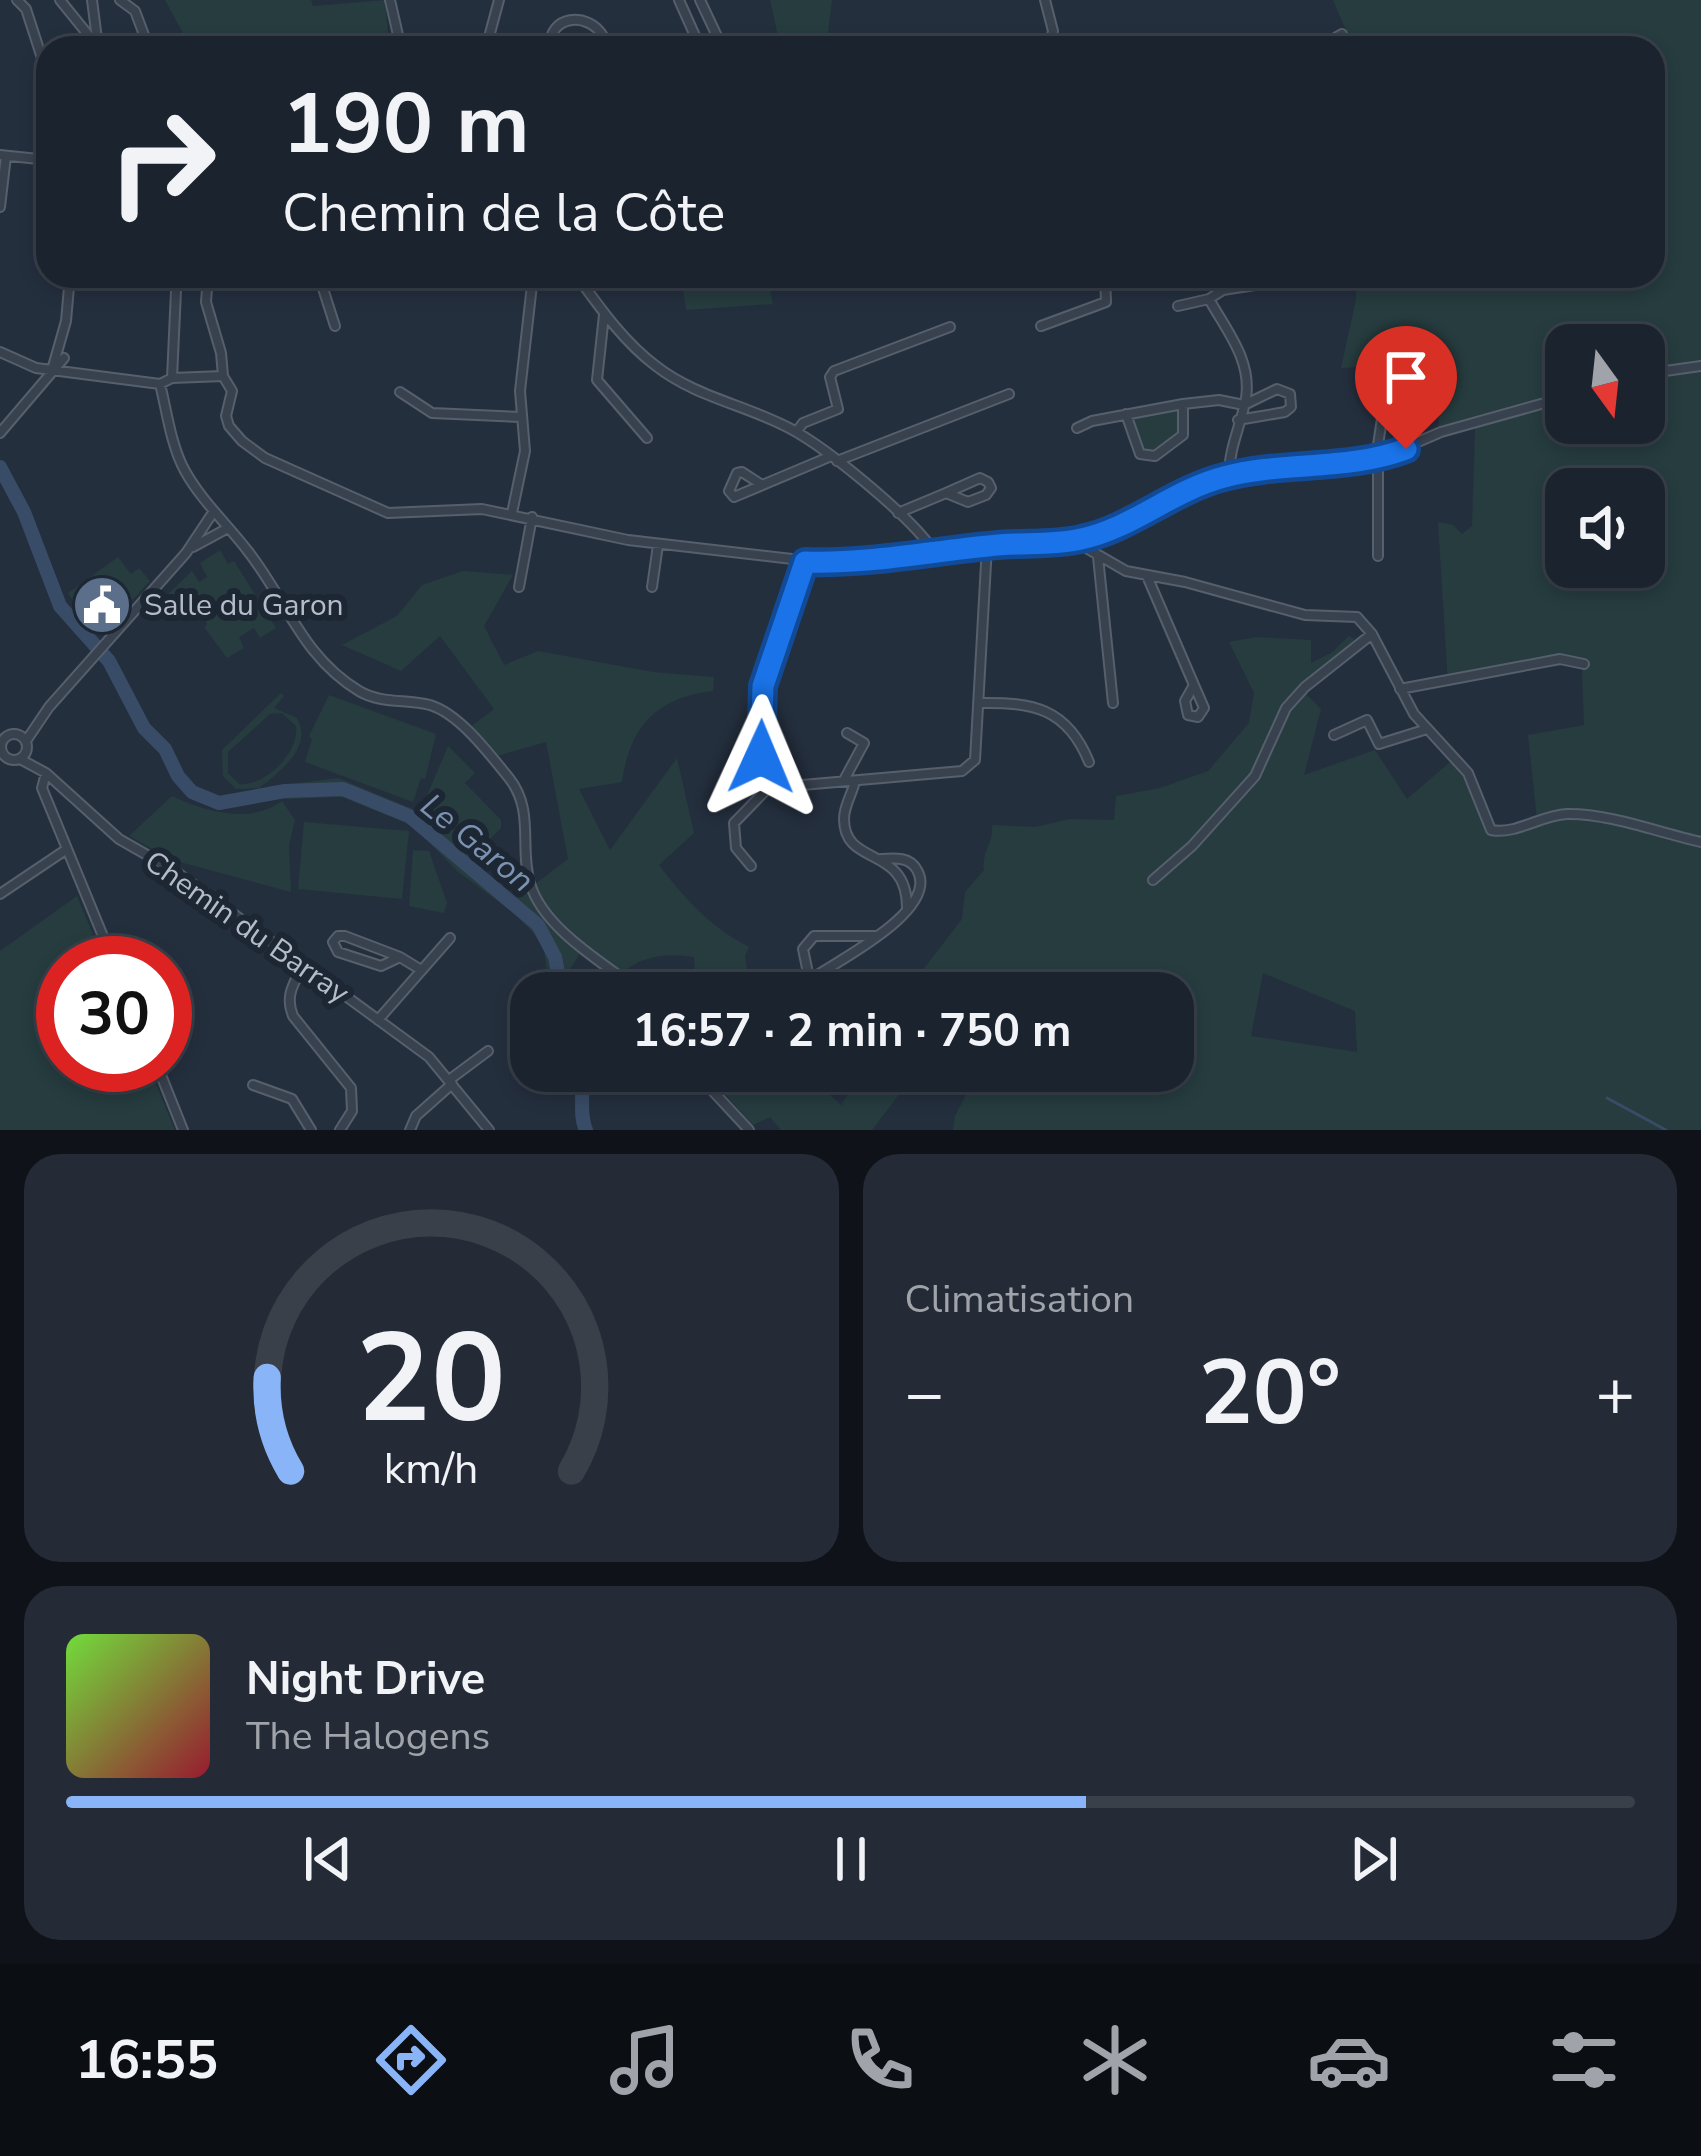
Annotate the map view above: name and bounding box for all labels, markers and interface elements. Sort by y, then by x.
text: 190 m [282,67,530,182]
icon: right [84,84,240,240]
text: Chemin de la Côte [282,176,725,250]
north arrow [1545,324,1665,444]
map controls [1545,324,1665,588]
pin [1355,326,1457,449]
icon: arrive [1373,344,1439,410]
button: sound [1545,468,1665,588]
public building icon: Salle du Garon [71,574,133,636]
place label: Salle du Garon [144,585,344,626]
position arrow [698,694,824,820]
water label: Le Garon [411,784,543,903]
street label: Chemin du Barray [136,841,358,1014]
speed limit sign: 30 [36,936,192,1092]
text: 16:57 · 2 min · 750 m [632,1001,1072,1062]
text: Climatisation [905,1273,1134,1326]
text: 20 [356,1294,506,1464]
text: 20° [1199,1332,1341,1455]
text: − [905,1349,944,1439]
text: + [1595,1349,1635,1439]
text: km/h [384,1440,479,1498]
text: Night Drive [246,1649,485,1710]
text: The Halogens [246,1710,490,1763]
icon: previous [295,1826,361,1892]
icon: pause [818,1826,884,1892]
icon: next [1341,1826,1407,1892]
icon: directions [369,2018,453,2102]
icon: music [603,2018,687,2102]
icon: phone [838,2018,922,2102]
icon: climate [1073,2018,1157,2102]
icon: car [1307,2018,1391,2102]
icon: filters [1542,2018,1626,2102]
text: 16:55 [75,2023,218,2097]

